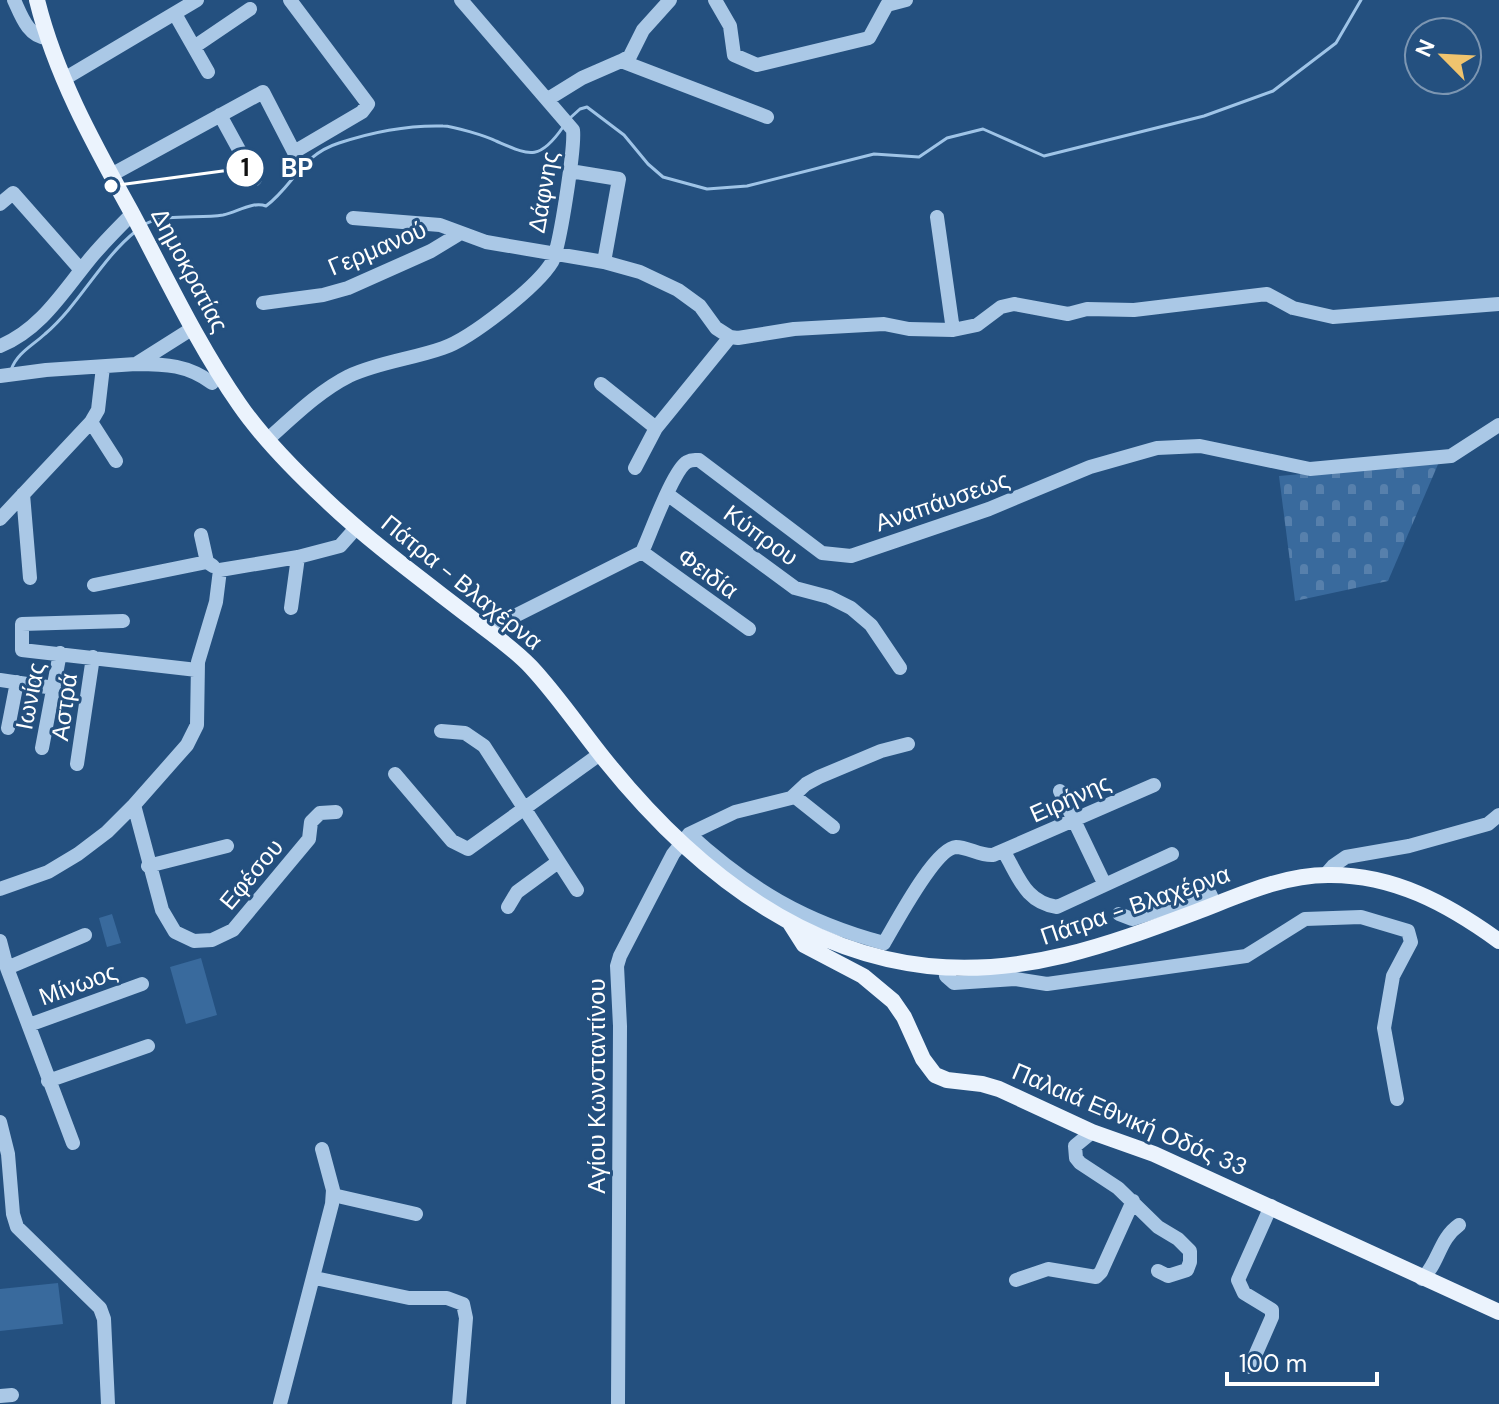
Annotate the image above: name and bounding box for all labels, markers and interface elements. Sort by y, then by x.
north arrow [1403,16,1483,96]
text: N [1409,35,1442,61]
callout: BP [225,143,329,193]
street label: Δάφνης [521,149,565,235]
text: BP [281,151,313,185]
text: 1 [241,152,249,183]
street label: Δημοκρατίας [144,203,236,337]
street label: Γερμανού [323,213,431,283]
street label: Αναπάυσεως [871,464,1013,538]
street label: Κύπρου [718,498,804,572]
street label: Πάτρα - Βλαχέρνα [375,508,549,657]
street label: Φειδία [671,541,745,606]
street label: Ιωνίας [8,660,52,732]
street label: Αστρά [44,671,84,743]
street label: Ειρήνης [1025,766,1115,830]
street label: Εφέσου [212,832,290,916]
street label: Πάτρα - Βλαχέρνα [1036,858,1234,952]
street label: Μίνωος [35,956,121,1012]
street label: Αγίου Κωνσταντίνου [581,978,612,1194]
street label: Παλαιά Εθνική Οδός 33 [1008,1055,1252,1183]
scale bar [1227,1336,1377,1386]
text: 100 m [1239,1348,1307,1379]

